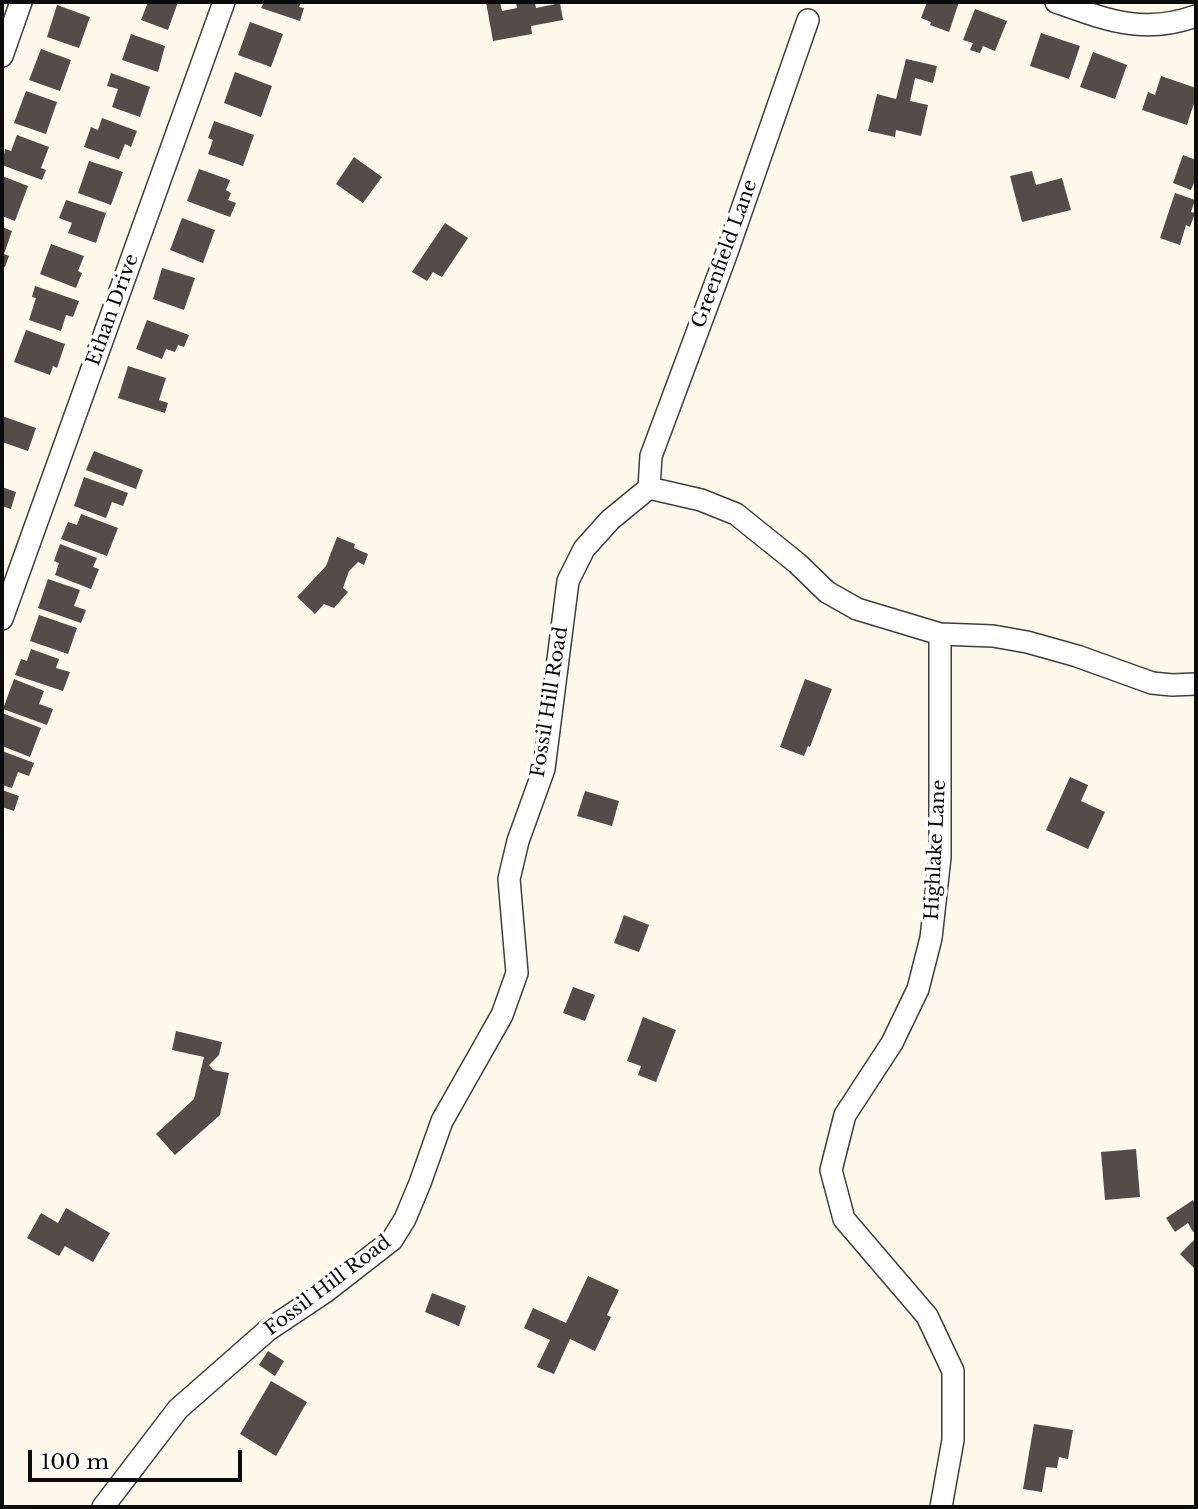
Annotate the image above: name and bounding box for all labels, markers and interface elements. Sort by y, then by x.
street label: Greenfield Lane [688,177,762,331]
street label: Ethan Drive [82,251,144,369]
street label: Fossil Hill Road [527,625,573,779]
street label: Highlake Lane [921,779,951,921]
street label: Fossil Hill Road [260,1231,396,1341]
scale bar [32,1436,245,1480]
text: 100 m [41,1449,109,1475]

